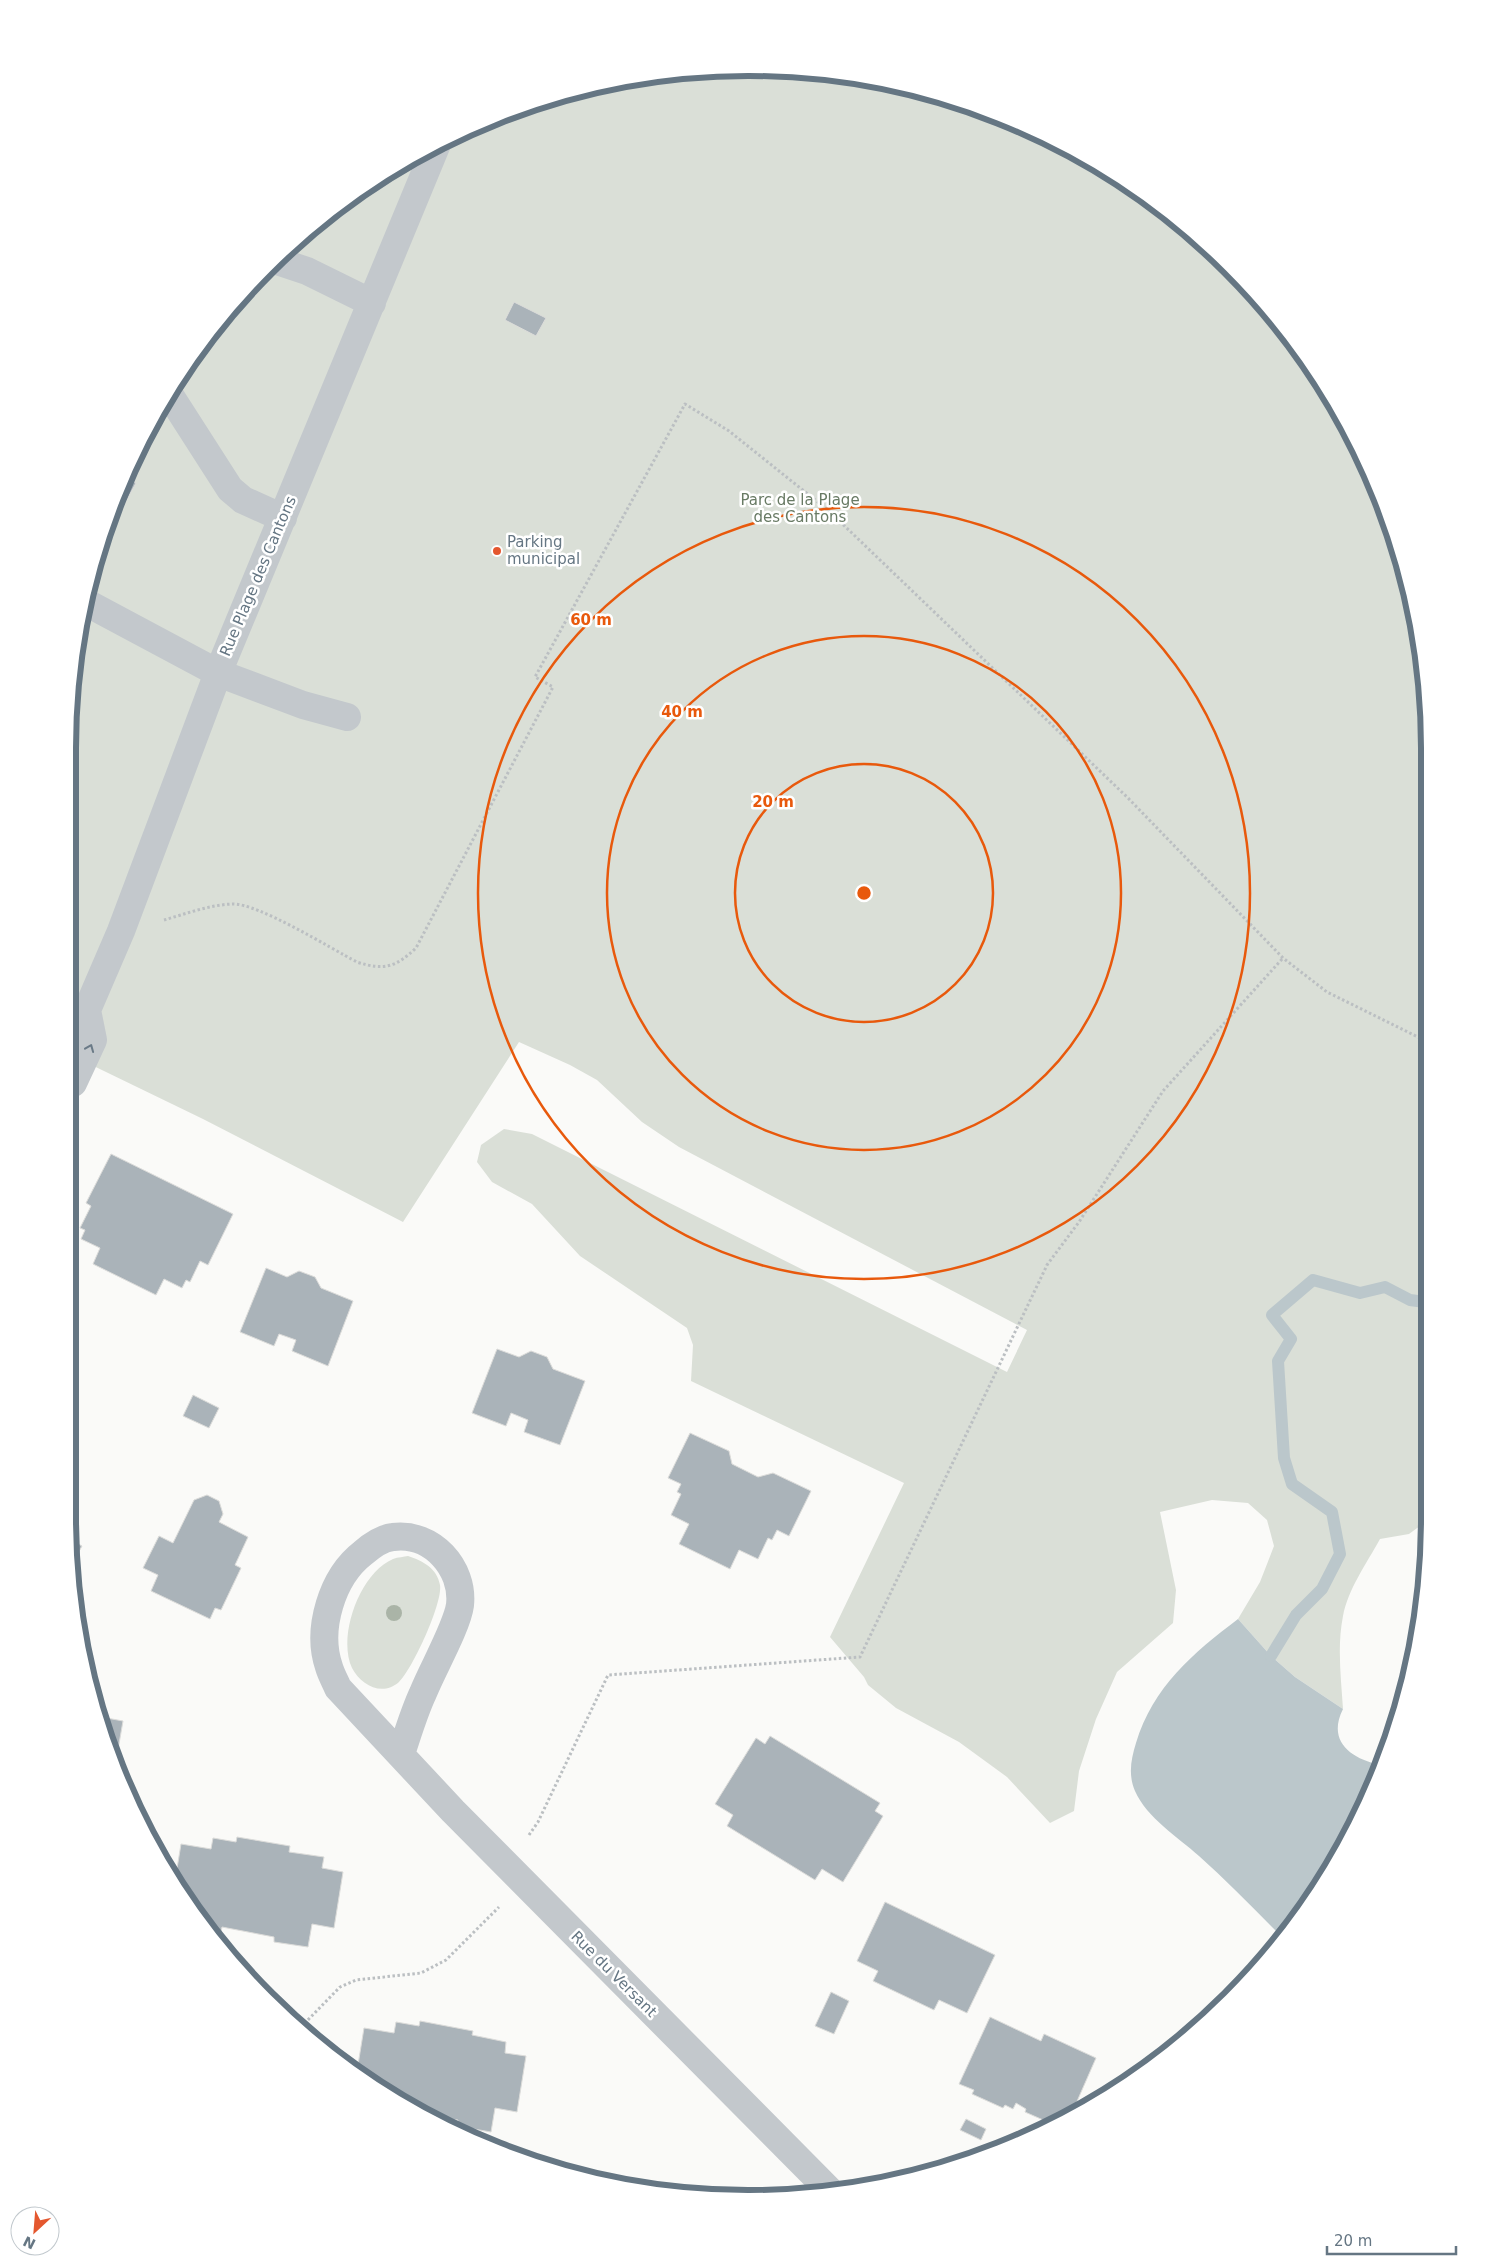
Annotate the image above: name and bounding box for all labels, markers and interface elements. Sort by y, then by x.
park label: Parc de la Plage des Cantons [740,491,860,526]
street label: Rue Plage des Cantons [216,493,300,659]
place label: Parking municipal [507,533,580,568]
marker: Parking municipal [491,545,503,557]
text: 60 m [570,611,612,629]
text: 40 m [661,703,703,721]
text: 20 m [752,793,794,811]
centre of rings [855,884,873,902]
one-way arrow [84,1044,94,1053]
street label: Rue du Versant [567,1927,661,2021]
north arrow [10,2206,60,2256]
scale bar [1327,2224,1456,2256]
text: 20 m [1334,2232,1372,2250]
text: N [21,2233,38,2252]

